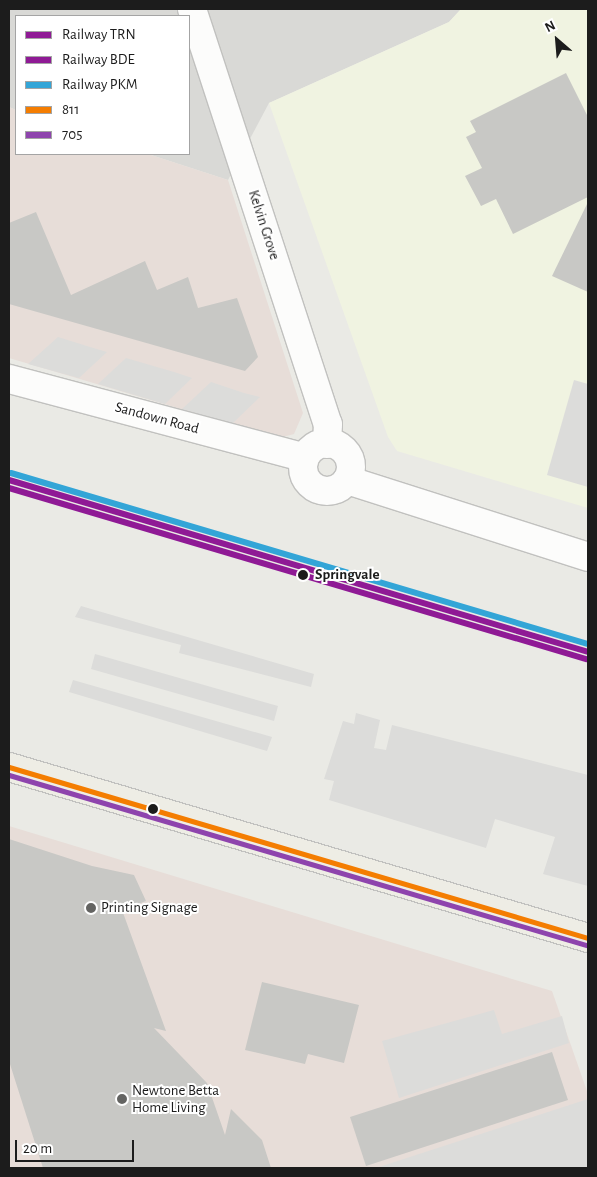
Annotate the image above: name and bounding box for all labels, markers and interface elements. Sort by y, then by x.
legend [15,15,190,155]
north arrow [532,15,582,65]
text: N [543,18,558,35]
text: Railway TRN [62,27,136,42]
text: Railway BDE [62,52,135,67]
text: Railway PKM [62,77,138,92]
text: 811 [62,102,79,117]
text: 705 [62,127,82,142]
street label: Kelvin Grove [244,188,284,262]
street label: Sandown Road [113,398,201,438]
place label: Springvale [315,566,380,584]
marker: Springvale [295,567,311,583]
unlabelled marker [148,804,158,814]
place label: Printing Signage [101,899,198,917]
marker: Printing Signage [85,902,97,914]
place label: Newtone Betta Home Living [132,1081,219,1116]
marker: Newtone Betta Home Living [116,1093,128,1105]
scale bar [18,1130,136,1162]
text: 20 m [23,1141,52,1156]

